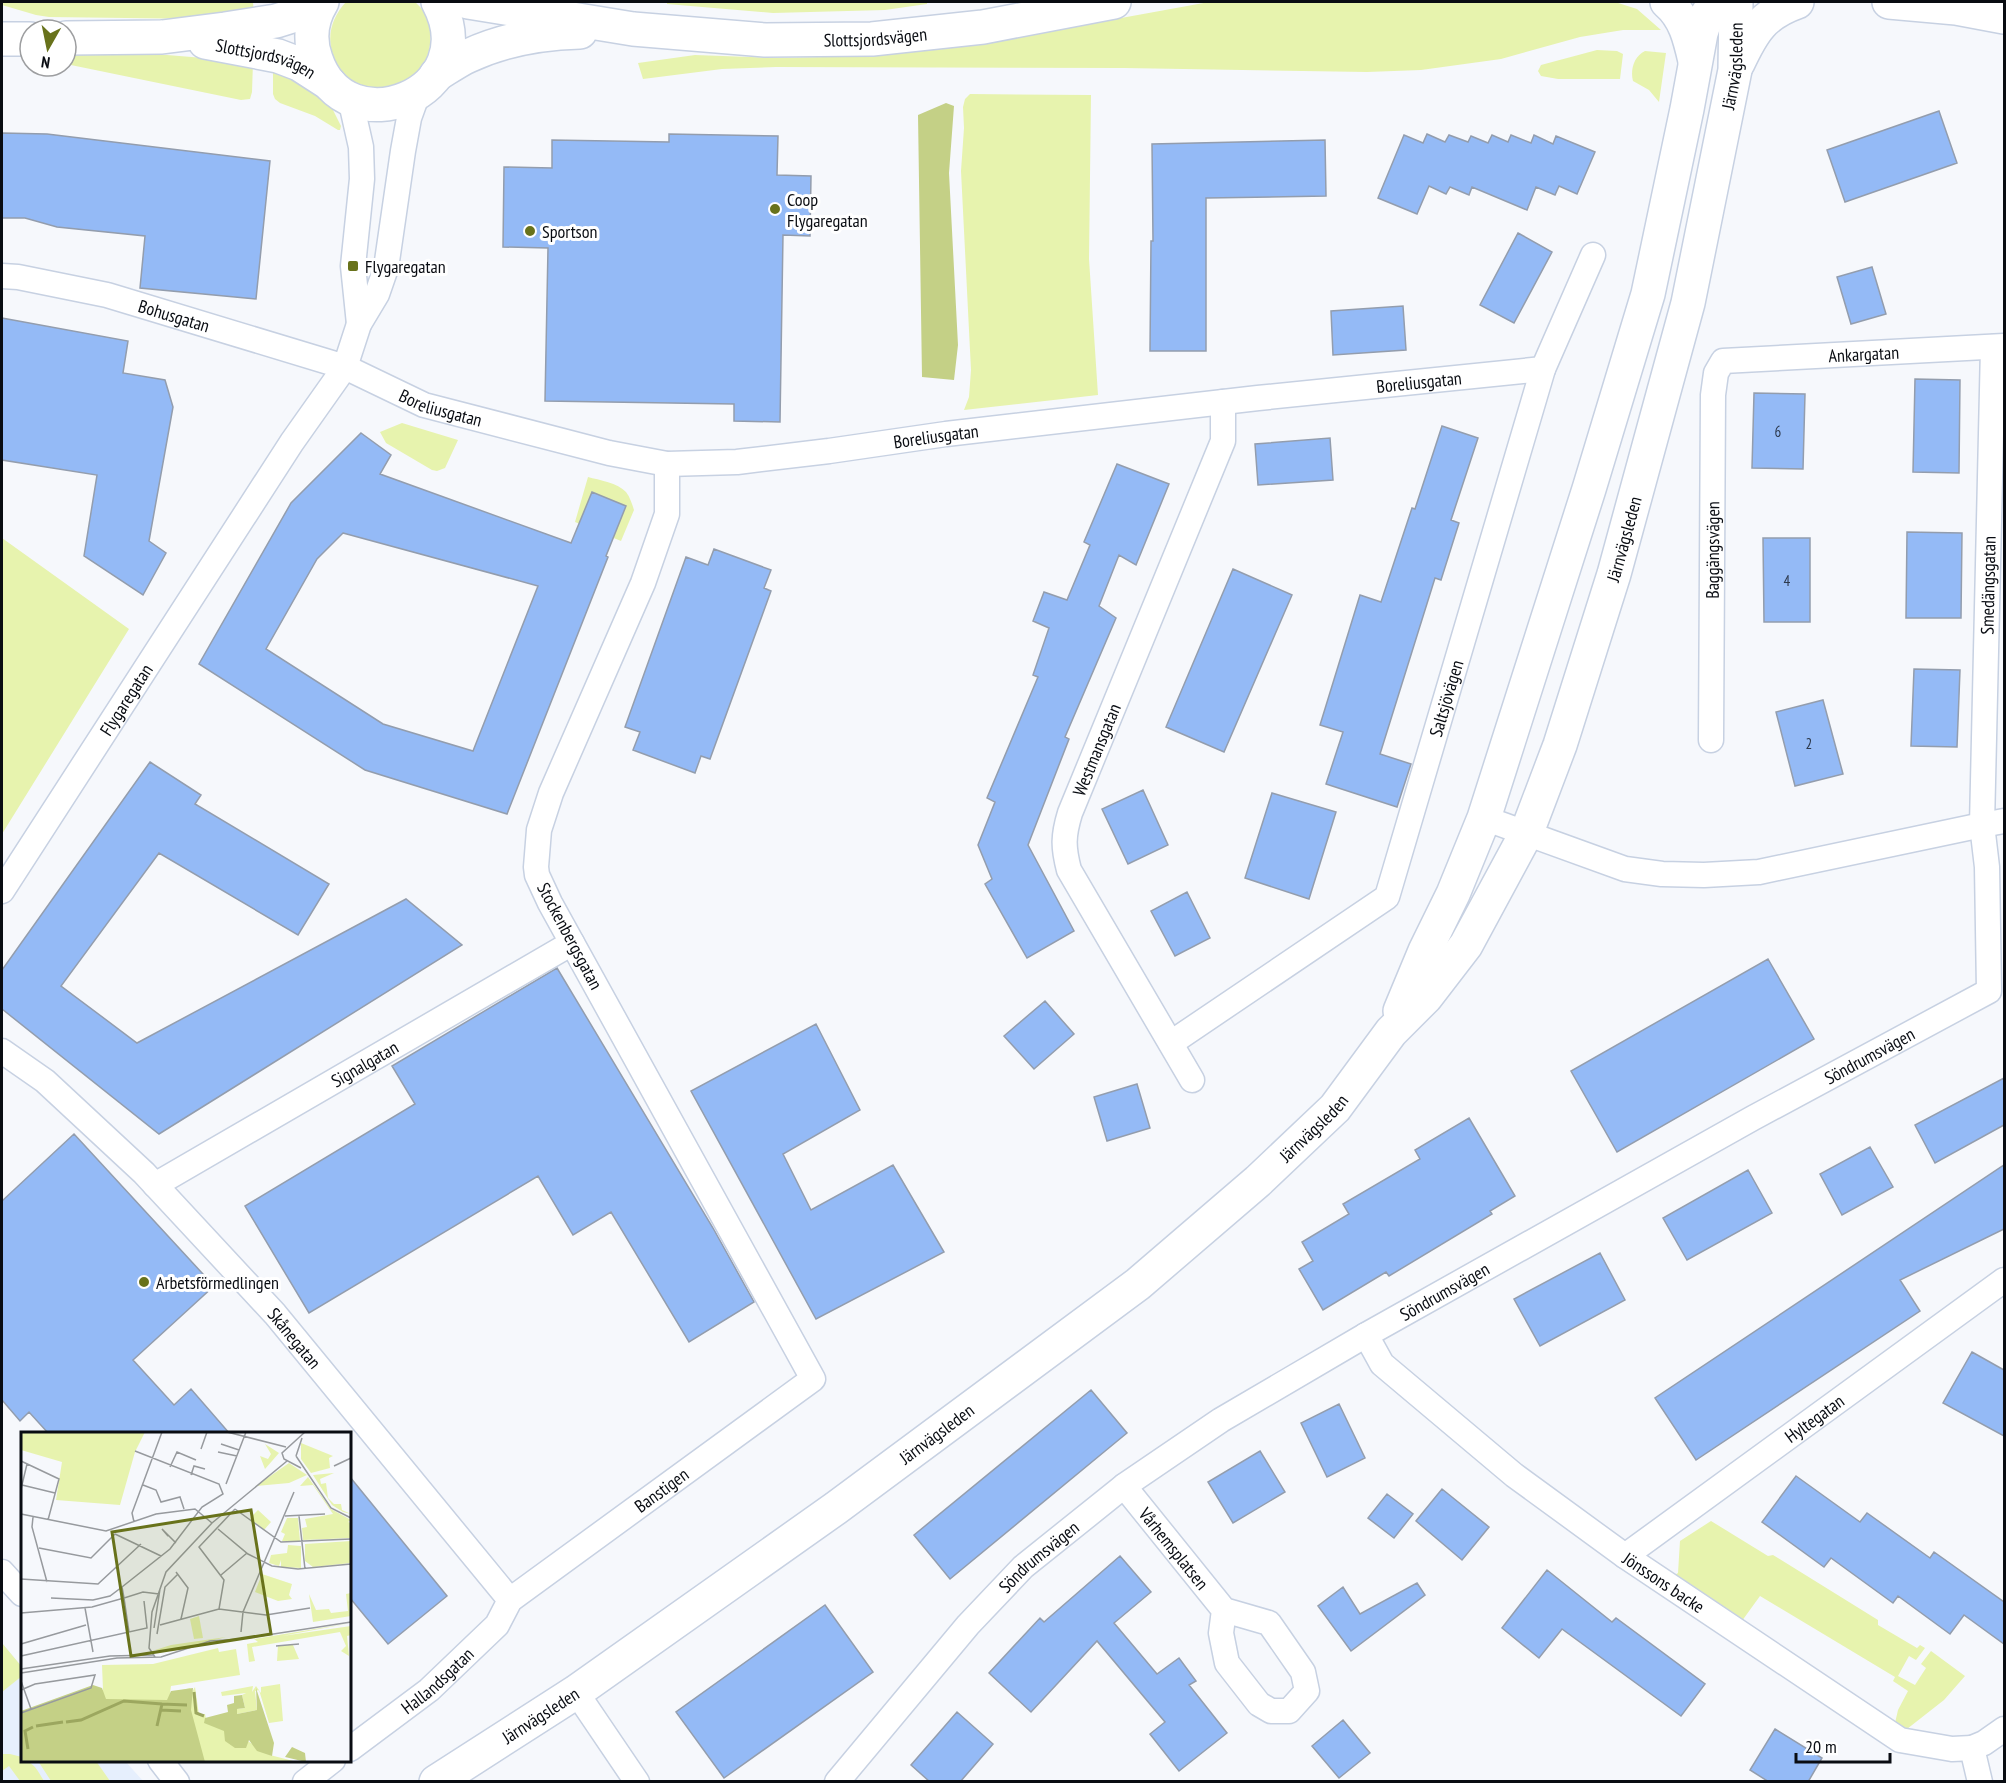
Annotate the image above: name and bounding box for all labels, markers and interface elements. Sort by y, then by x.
north arrow [18,18,78,78]
street label: Slottsjordsvägen [823,22,928,51]
street label: Järnvägsleden [1716,22,1747,112]
street label: Slottsjordsvägen [214,33,320,83]
text: N [40,52,51,73]
place label: Coop Flygaregatan [787,188,868,232]
marker: Coop Flygaregatan [768,202,782,216]
place label: Sportson [542,220,597,243]
marker: Sportson [523,224,537,238]
place label: Flygaregatan [365,255,446,278]
marker: Flygaregatan [346,259,360,273]
street label: Bohusgatan [136,294,212,337]
street label: Ankargatan [1828,340,1900,367]
street label: Boreliusgatan [1375,366,1463,397]
street label: Boreliusgatan [396,383,485,431]
street label: Boreliusgatan [892,419,980,453]
house number: 6 [1775,422,1782,441]
street label: Järnvägsleden [1601,494,1646,585]
street label: Baggängsvägen [1700,501,1724,599]
street label: Smedängsgatan [1975,536,2000,635]
house number: 4 [1784,571,1791,590]
street label: Saltsjövägen [1424,657,1468,739]
street label: Flygaregatan [94,659,157,740]
street label: Westmansgatan [1067,700,1125,799]
house number: 2 [1806,734,1812,753]
street label: Stockenbergsgatan [532,879,608,993]
street label: Söndrumsvägen [1820,1022,1918,1089]
street label: Signalgatan [327,1035,402,1092]
street label: Järnvägsleden [1274,1090,1353,1167]
street label: Söndrumsvägen [1395,1257,1493,1325]
place label: Arbetsförmedlingen [156,1271,279,1294]
marker: Arbetsförmedlingen [137,1275,151,1289]
street label: Skånegatan [263,1302,326,1373]
street label: Hyltegatan [1780,1389,1848,1448]
street label: Järnvägsleden [894,1398,978,1469]
inset map [21,1432,351,1762]
street label: Banstigen [630,1462,693,1517]
street label: Vårhemsplatsen [1134,1502,1214,1594]
street label: Söndrumsvägen [993,1515,1083,1597]
street label: Jönssons backe [1618,1546,1709,1618]
street label: Hallandsgatan [396,1642,478,1719]
street label: Järnvägsleden [497,1682,583,1749]
scale bar [1796,1726,1890,1764]
text: 20 m [1805,1735,1837,1758]

